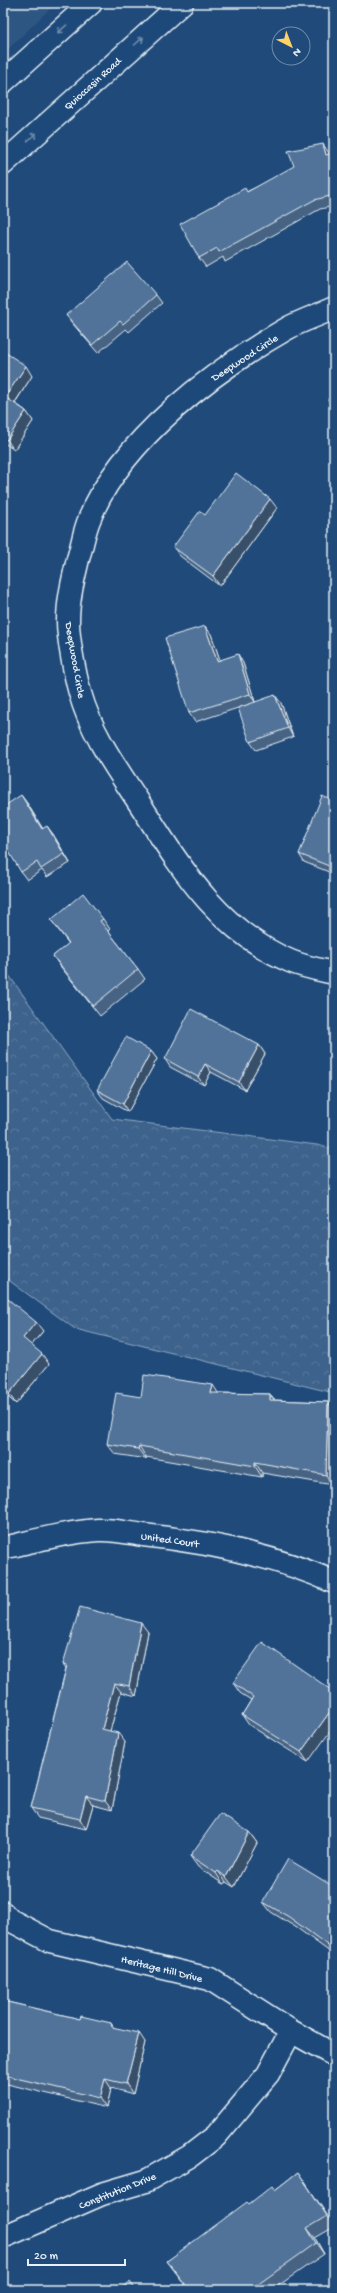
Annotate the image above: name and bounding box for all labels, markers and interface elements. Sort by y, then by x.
one-way arrow [58,24,68,33]
north arrow [271,26,311,66]
one-way arrow [134,37,144,46]
text: N [290,45,303,59]
street label: Quioccasin Road [62,55,125,113]
one-way arrow [27,133,37,142]
street label: Deepwood Circle [209,332,281,385]
street label: Deepwood Circle [61,620,87,700]
street label: United Court [140,1531,201,1551]
street label: Heritage Hill Drive [120,1954,204,1986]
street label: Constitution Drive [78,2171,158,2213]
scale bar [28,2241,125,2267]
text: 20 m [34,2250,59,2264]

